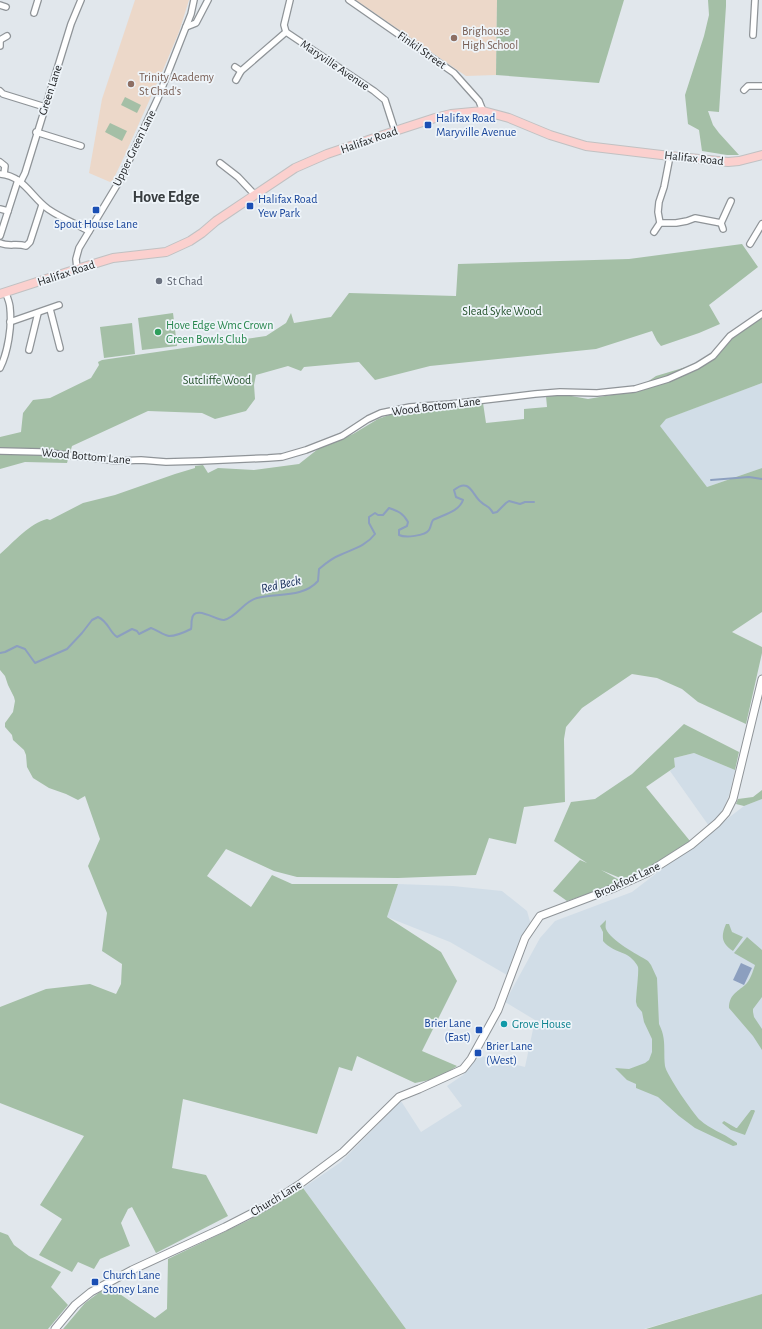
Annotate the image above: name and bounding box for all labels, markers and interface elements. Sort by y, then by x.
place label: Brighouse High School [462,25,518,51]
street label: Finkil Street [396,29,448,71]
marker: Brighouse High School [449,33,459,43]
street label: Maryville Avenue [298,38,372,93]
street label: Green Lane [36,63,64,117]
place label: Trinity Academy St Chad's [139,71,214,97]
marker: Trinity Academy St Chad's [126,79,136,89]
street label: Upper Green Lane [110,108,158,188]
place label: Halifax Road Maryville Avenue [436,112,516,139]
marker: Halifax Road Maryville Avenue [423,120,433,130]
street label: Halifax Road [339,125,399,155]
street label: Halifax Road [664,149,724,167]
district label: Hove Edge [132,189,200,205]
place label: Halifax Road Yew Park [258,193,318,219]
marker: Halifax Road Yew Park [245,201,255,211]
marker: Spout House Lane [91,205,101,215]
place label: Spout House Lane [54,218,138,230]
street label: Halifax Road [36,258,96,288]
place label: St Chad [167,275,203,287]
marker: St Chad [154,276,164,286]
park label: Slead Syke Wood [462,305,542,318]
place label: Hove Edge Wmc Crown Green Bowls Club [166,319,273,345]
marker: Hove Edge Wmc Crown Green Bowls Club [153,327,163,337]
park label: Sutcliffe Wood [183,374,251,386]
street label: Wood Bottom Lane [391,395,481,417]
street label: Wood Bottom Lane [41,446,131,466]
water label: Red Beck [260,574,302,596]
street label: Brookfoot Lane [592,860,662,900]
place label: Brier Lane (East) [424,1017,471,1043]
place label: Grove House [512,1018,571,1030]
marker: Grove House [499,1019,509,1029]
marker: Brier Lane (East) [474,1025,484,1035]
place label: Brier Lane (West) [486,1040,533,1066]
marker: Brier Lane (West) [473,1048,483,1058]
street label: Church Lane [248,1178,304,1218]
place label: Church Lane Stoney Lane [103,1269,160,1296]
marker: Church Lane Stoney Lane [90,1277,100,1287]

